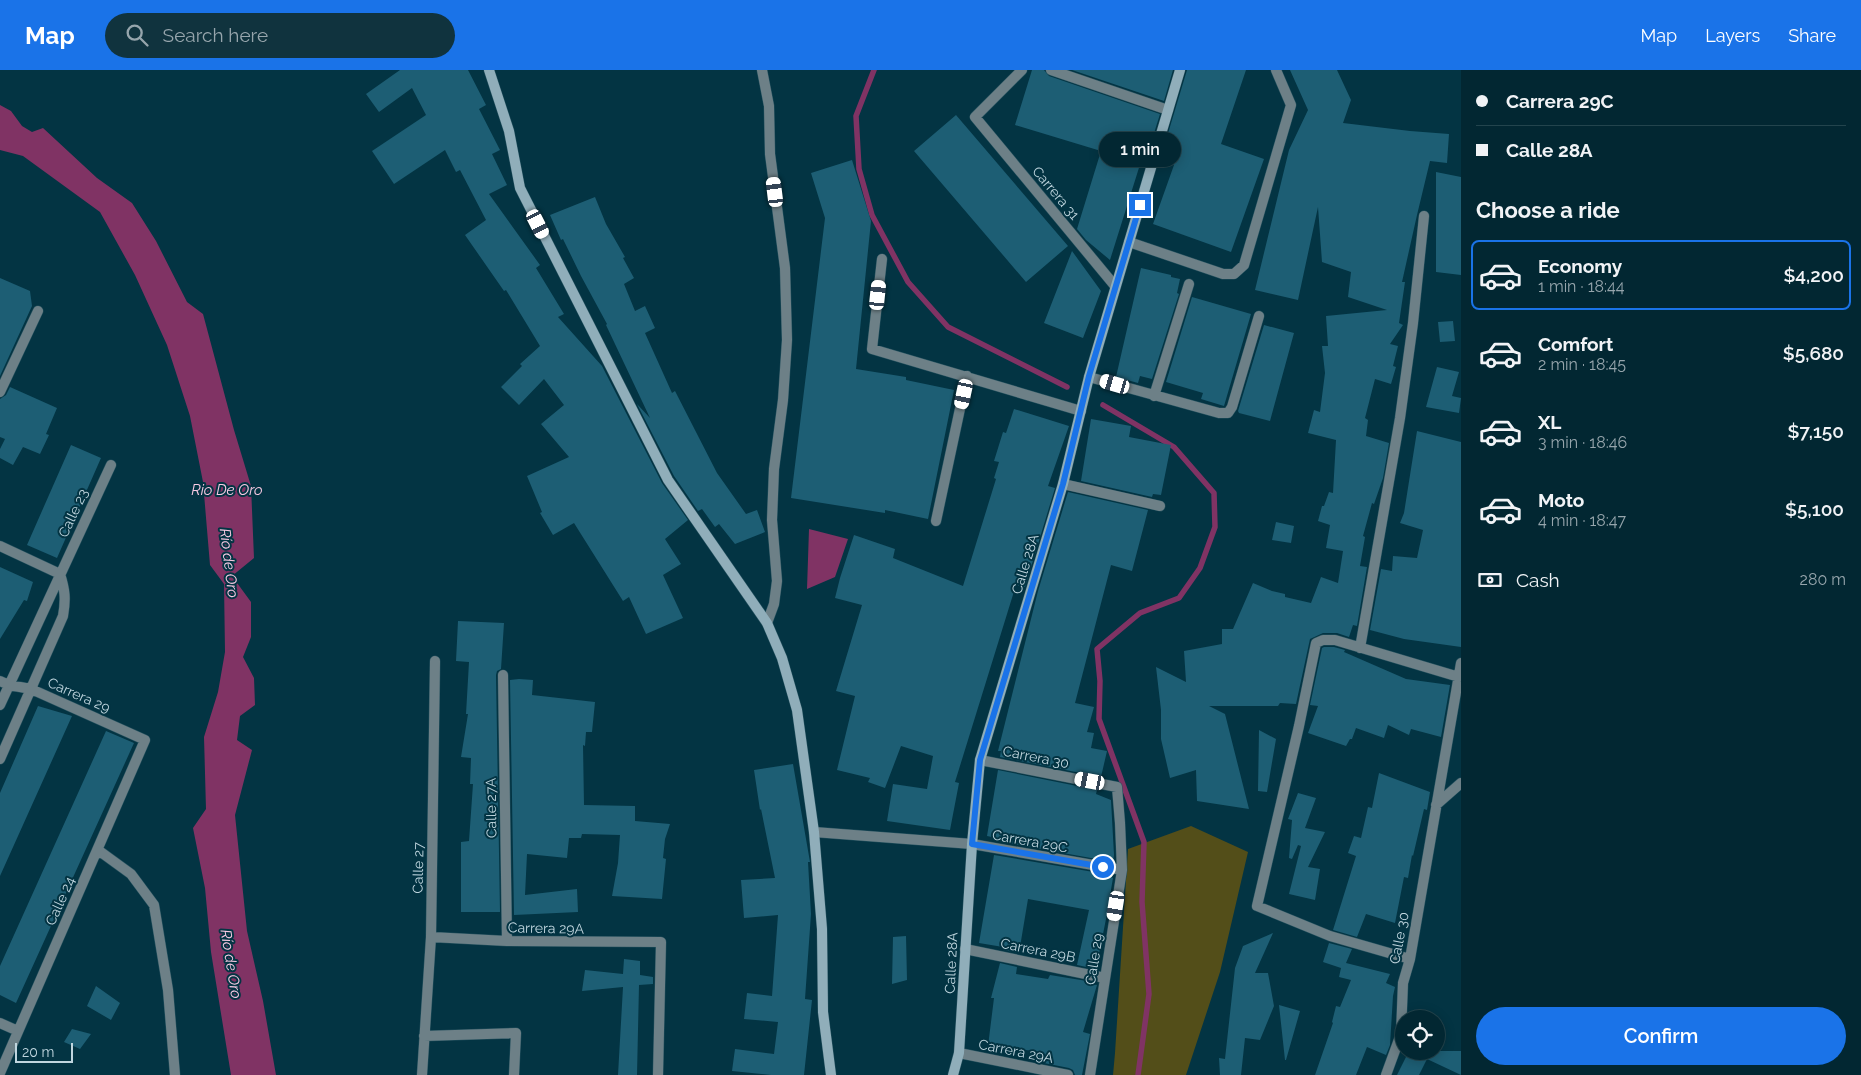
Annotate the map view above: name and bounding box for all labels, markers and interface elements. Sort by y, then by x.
search box [105,13,455,58]
text: Map [25,21,75,50]
icon: search [123,21,151,49]
text: Search here [163,24,268,46]
text: Map [1641,25,1677,46]
text: Layers [1705,25,1760,46]
text: Share [1788,25,1836,46]
text: Carrera 29C [1506,90,1614,112]
callout: 1 min [1099,132,1181,168]
text: Calle 28A [1506,139,1593,161]
text: 1 min [1120,140,1160,159]
street label: Carrera 31 [1029,163,1083,223]
car [765,176,784,208]
route end [1129,194,1151,216]
text: Choose a ride [1476,197,1620,223]
car [524,207,551,241]
icon: car [1478,253,1523,298]
text: Economy [1538,255,1622,277]
text: $4,200 [1783,264,1844,286]
text: 1 min · 18:44 [1538,277,1624,296]
car [868,279,887,311]
icon: car [1478,331,1523,376]
text: Comfort [1538,333,1613,355]
text: $5,680 [1783,342,1844,364]
text: 2 min · 18:45 [1538,355,1626,374]
car [1098,373,1131,395]
car [953,378,974,410]
icon: car [1478,409,1523,454]
text: XL [1538,411,1561,433]
text: $7,150 [1788,420,1844,442]
text: 3 min · 18:46 [1538,433,1627,452]
water label: Rio De Oro [191,481,263,499]
street label: Calle 23 [55,486,91,540]
icon: car [1478,487,1523,532]
text: Moto [1538,489,1584,511]
text: $5,100 [1785,498,1844,520]
text: 4 min · 18:47 [1538,511,1626,530]
water label: Río de Oro [216,527,242,599]
street label: Calle 28A [1008,532,1042,596]
icon: cash [1476,566,1504,594]
text: Cash [1516,569,1560,591]
text: 280 m [1800,570,1846,589]
street label: Carrera 29 [45,674,113,716]
street label: Carrera 30 [1001,743,1071,771]
car [1073,771,1106,791]
street label: Calle 27A [482,777,500,838]
street label: Carrera 29C [991,827,1069,856]
street label: Calle 27 [410,842,426,894]
route start [1092,856,1114,878]
street label: Calle 24 [42,874,78,928]
car [1106,890,1125,922]
street label: Calle 30 [1386,911,1412,965]
street label: Carrera 29A [508,919,585,937]
water label: Río de Oro [217,928,245,1000]
street label: Calle 28A [941,931,961,994]
street label: Calle 29 [1082,932,1106,986]
street label: Carrera 29B [999,935,1077,965]
button: Confirm [1476,1007,1846,1065]
map controls [1395,1010,1445,1060]
button: locate [1395,1010,1445,1060]
street label: Carrera 29A [977,1036,1055,1066]
scale bar [15,1040,72,1063]
text: 20 m [22,1044,54,1060]

